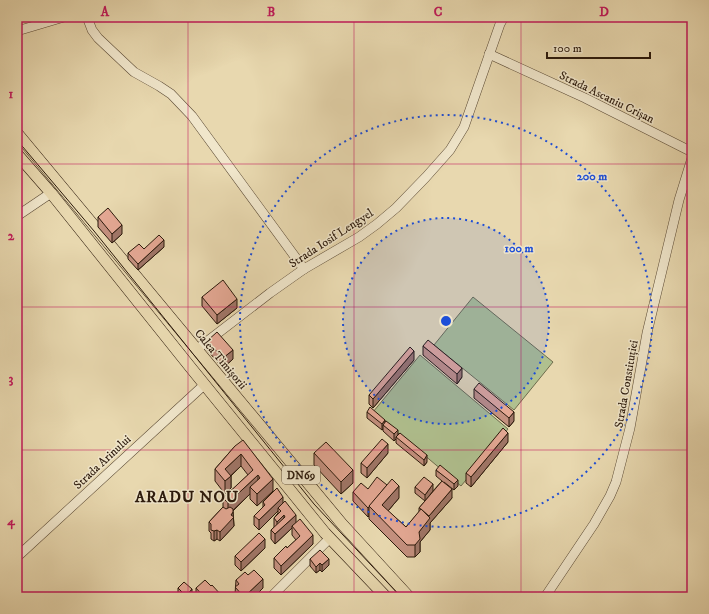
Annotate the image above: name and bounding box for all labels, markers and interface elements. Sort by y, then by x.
text: A [100,4,110,20]
text: B [267,4,275,20]
text: C [434,4,443,20]
text: D [599,4,609,20]
scale bar [547,34,650,60]
text: 100 m [553,41,582,56]
street label: Strada Ascaniu Crișan [557,68,657,127]
text: 1 [9,86,14,102]
text: 200 m [577,169,607,184]
street label: Strada Iosif Lengyel [286,205,377,271]
text: 2 [8,228,15,244]
text: 100 m [505,241,533,256]
centre of rings [439,314,453,328]
street label: Calea Timișorii [191,326,250,392]
street label: Strada Constituției [611,339,642,429]
text: 3 [9,371,14,387]
street label: Strada Arinului [71,432,134,493]
road number: DN69 [282,466,320,484]
district label: ARADU NOU [134,487,239,507]
text: 4 [6,513,15,530]

